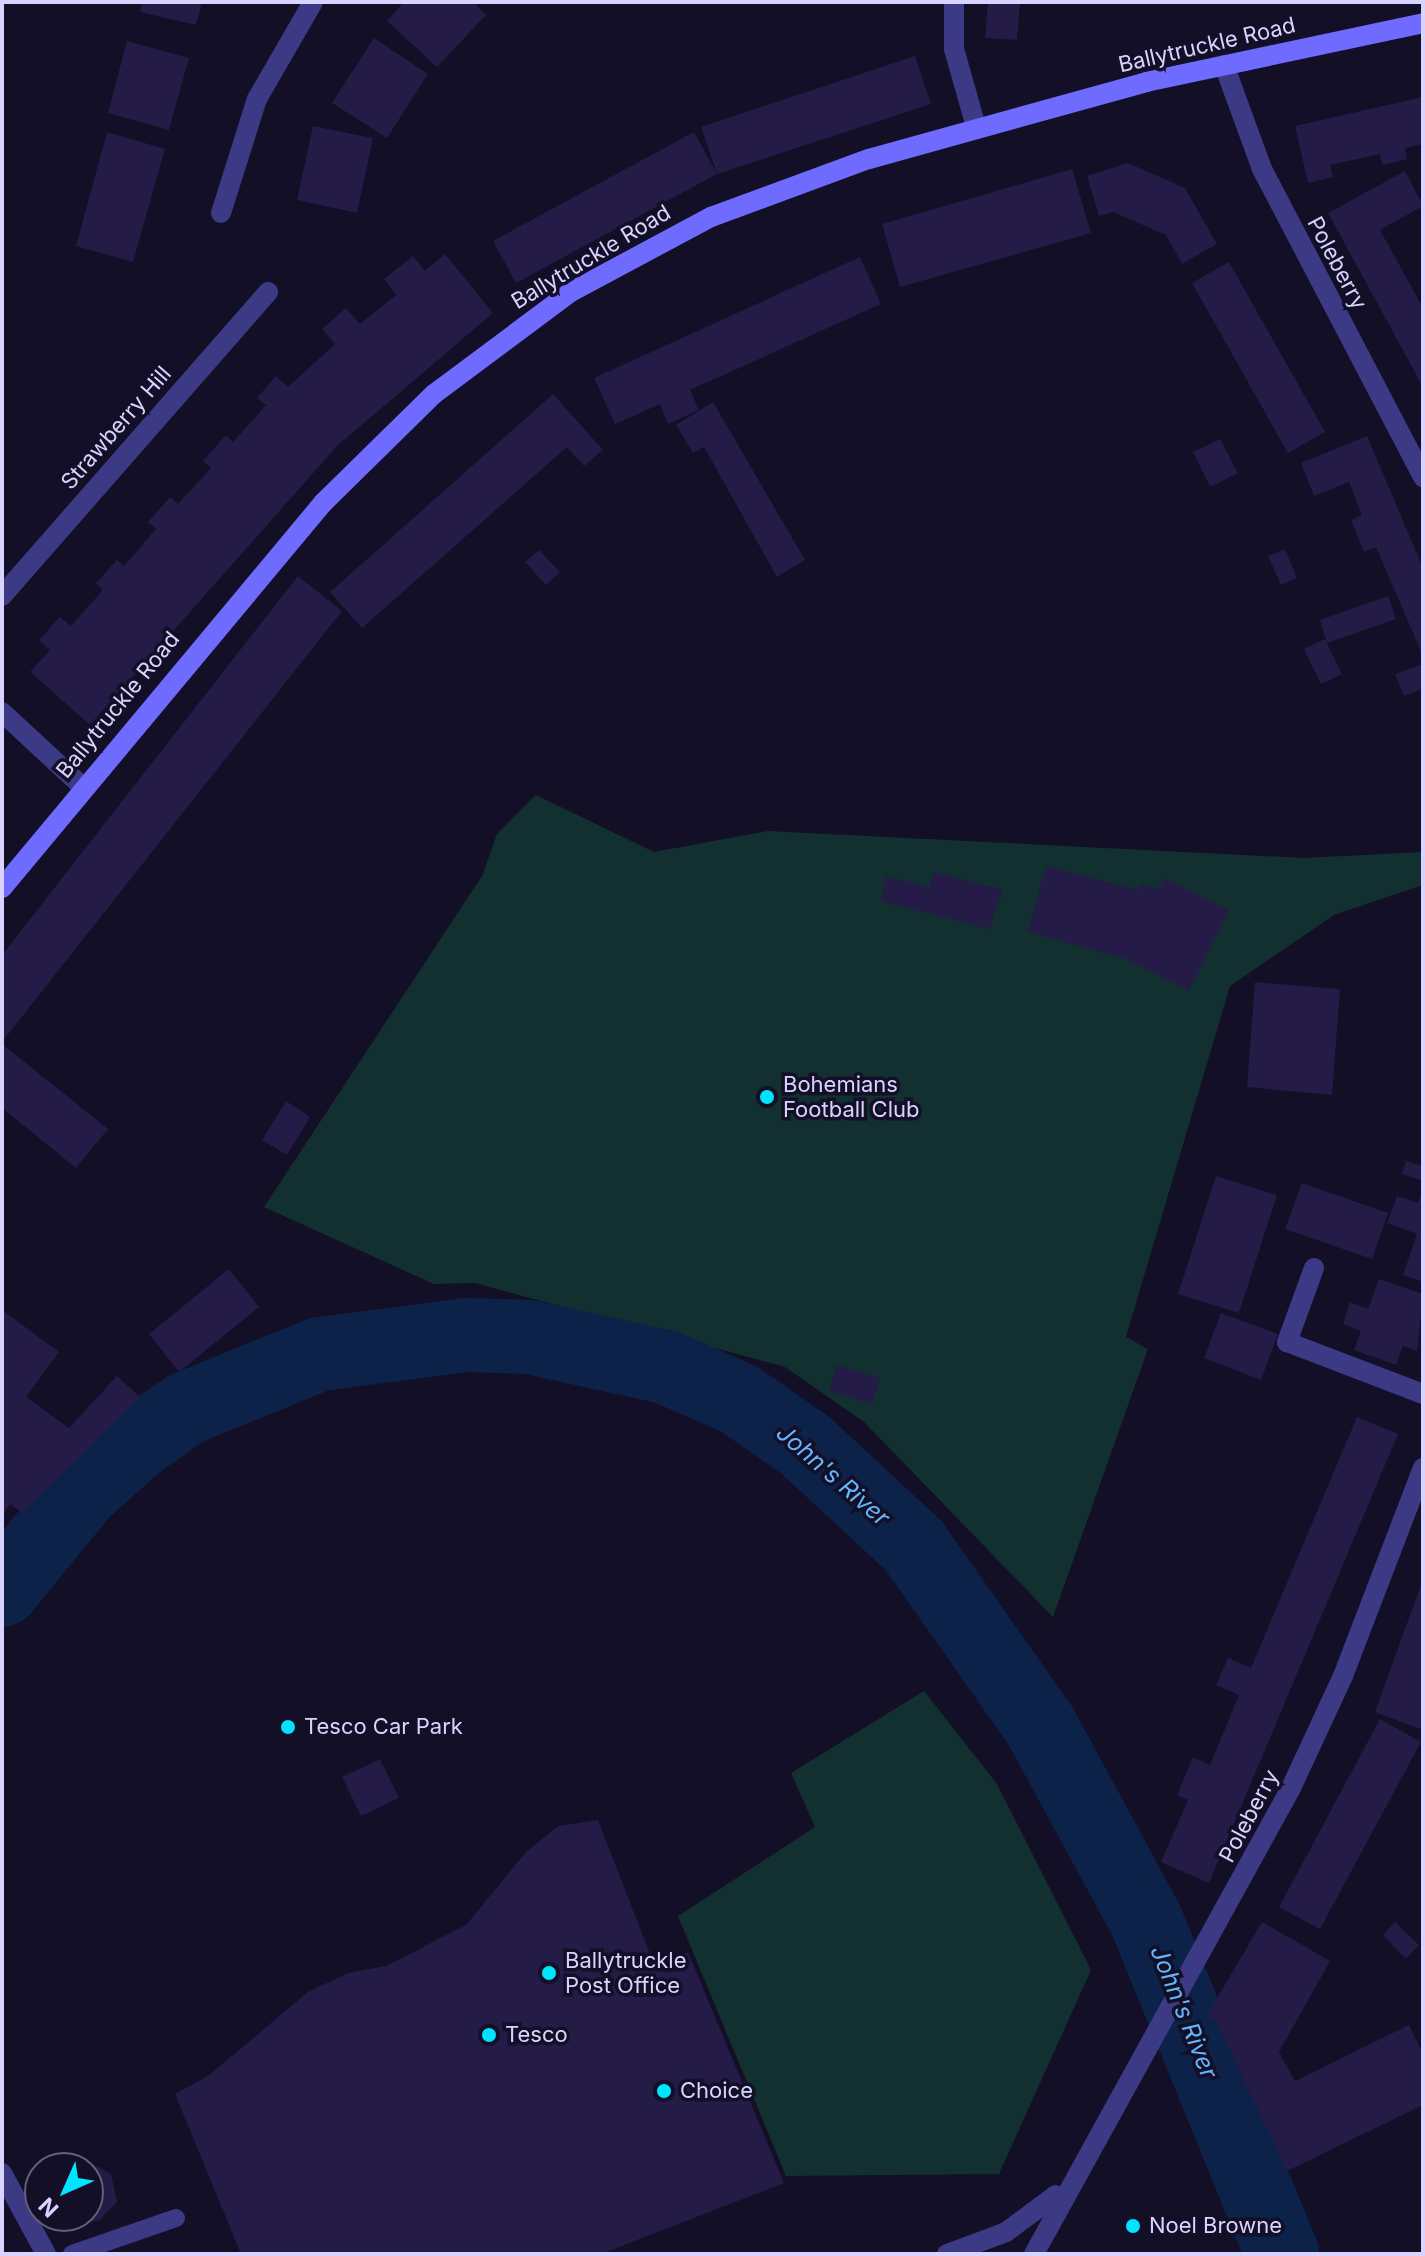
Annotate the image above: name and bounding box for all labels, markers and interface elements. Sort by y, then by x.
street label: Ballytruckle Road [1116,12,1298,78]
street label: Ballytruckle Road [507,199,675,315]
street label: Poleberry [1302,212,1372,314]
street label: Strawberry Hill [55,361,177,495]
street label: Ballytruckle Road [51,626,185,784]
place label: Bohemians Football Club [783,1071,919,1122]
marker: Bohemians Football Club [758,1088,776,1106]
water label: John's River [771,1418,895,1532]
place label: Tesco Car Park [304,1714,463,1740]
marker: Tesco Car Park [279,1718,297,1736]
street label: Poleberry [1214,1765,1284,1867]
water label: John's River [1144,1942,1224,2082]
place label: Ballytruckle Post Office [565,1947,686,1998]
marker: Ballytruckle Post Office [540,1964,558,1982]
place label: Tesco [505,2022,568,2048]
marker: Tesco [480,2026,498,2044]
place label: Choice [680,2078,753,2104]
marker: Choice [655,2082,673,2100]
north arrow [24,2152,104,2232]
text: N [33,2192,64,2223]
place label: Noel Browne [1149,2213,1282,2239]
marker: Noel Browne [1124,2217,1142,2235]

